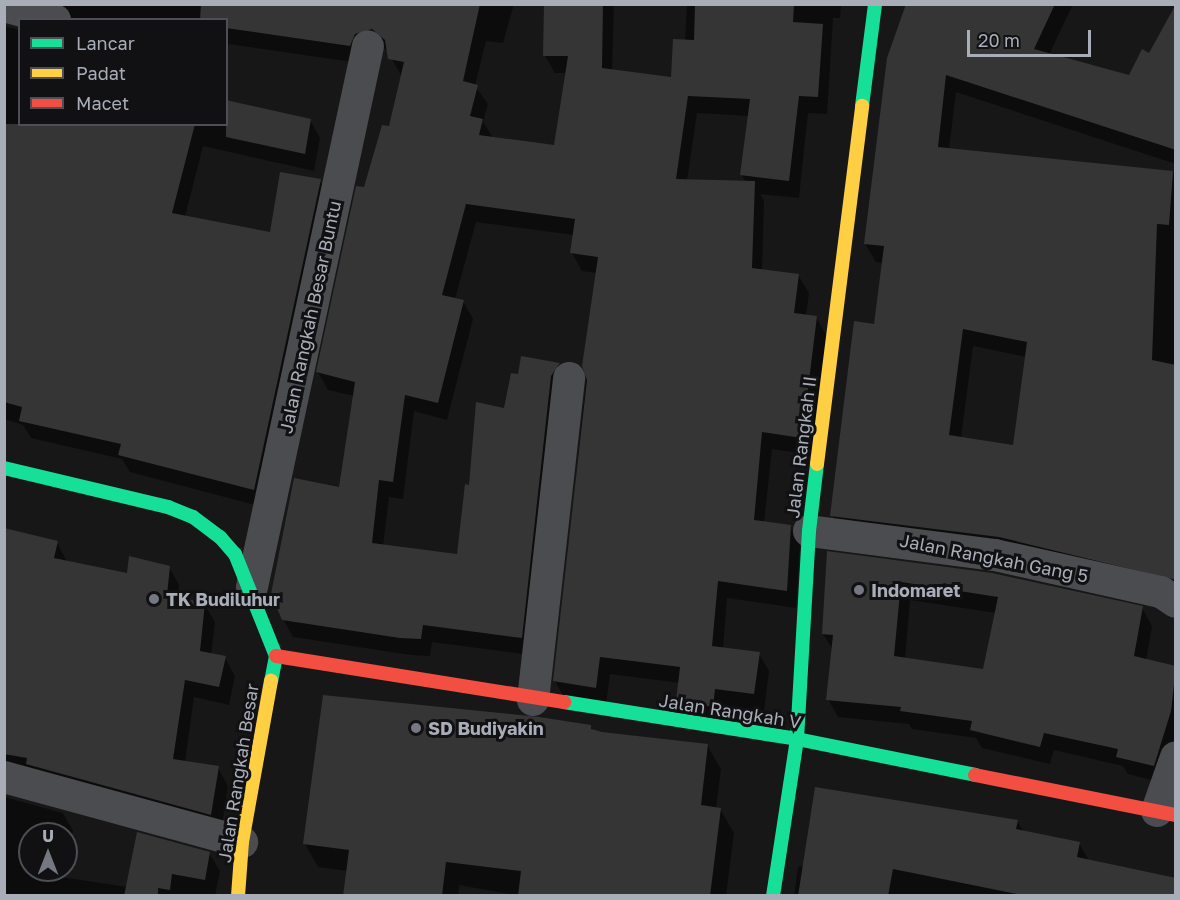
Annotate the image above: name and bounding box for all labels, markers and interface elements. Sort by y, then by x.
legend [18,18,228,126]
scale bar [970,18,1094,56]
text: 20 m [978,29,1020,51]
text: Lancar [76,32,135,54]
text: Padat [76,62,126,84]
text: Macet [76,92,129,114]
street label: Jalan Rangkah Besar Buntu [275,199,345,435]
street label: Jalan Rangkah II [782,375,820,519]
street label: Jalan Rangkah Gang 5 [898,529,1090,587]
place label: Indomaret [871,579,961,601]
marker: Indomaret [852,583,866,597]
place label: TK Budiluhur [166,588,280,610]
marker: TK Budiluhur [147,592,161,606]
street label: Jalan Rangkah Besar [213,682,263,864]
street label: Jalan Rangkah V [657,689,803,733]
place label: SD Budiyakin [428,717,544,739]
marker: SD Budiyakin [409,721,423,735]
north arrow [18,822,78,882]
text: U [42,826,54,846]

